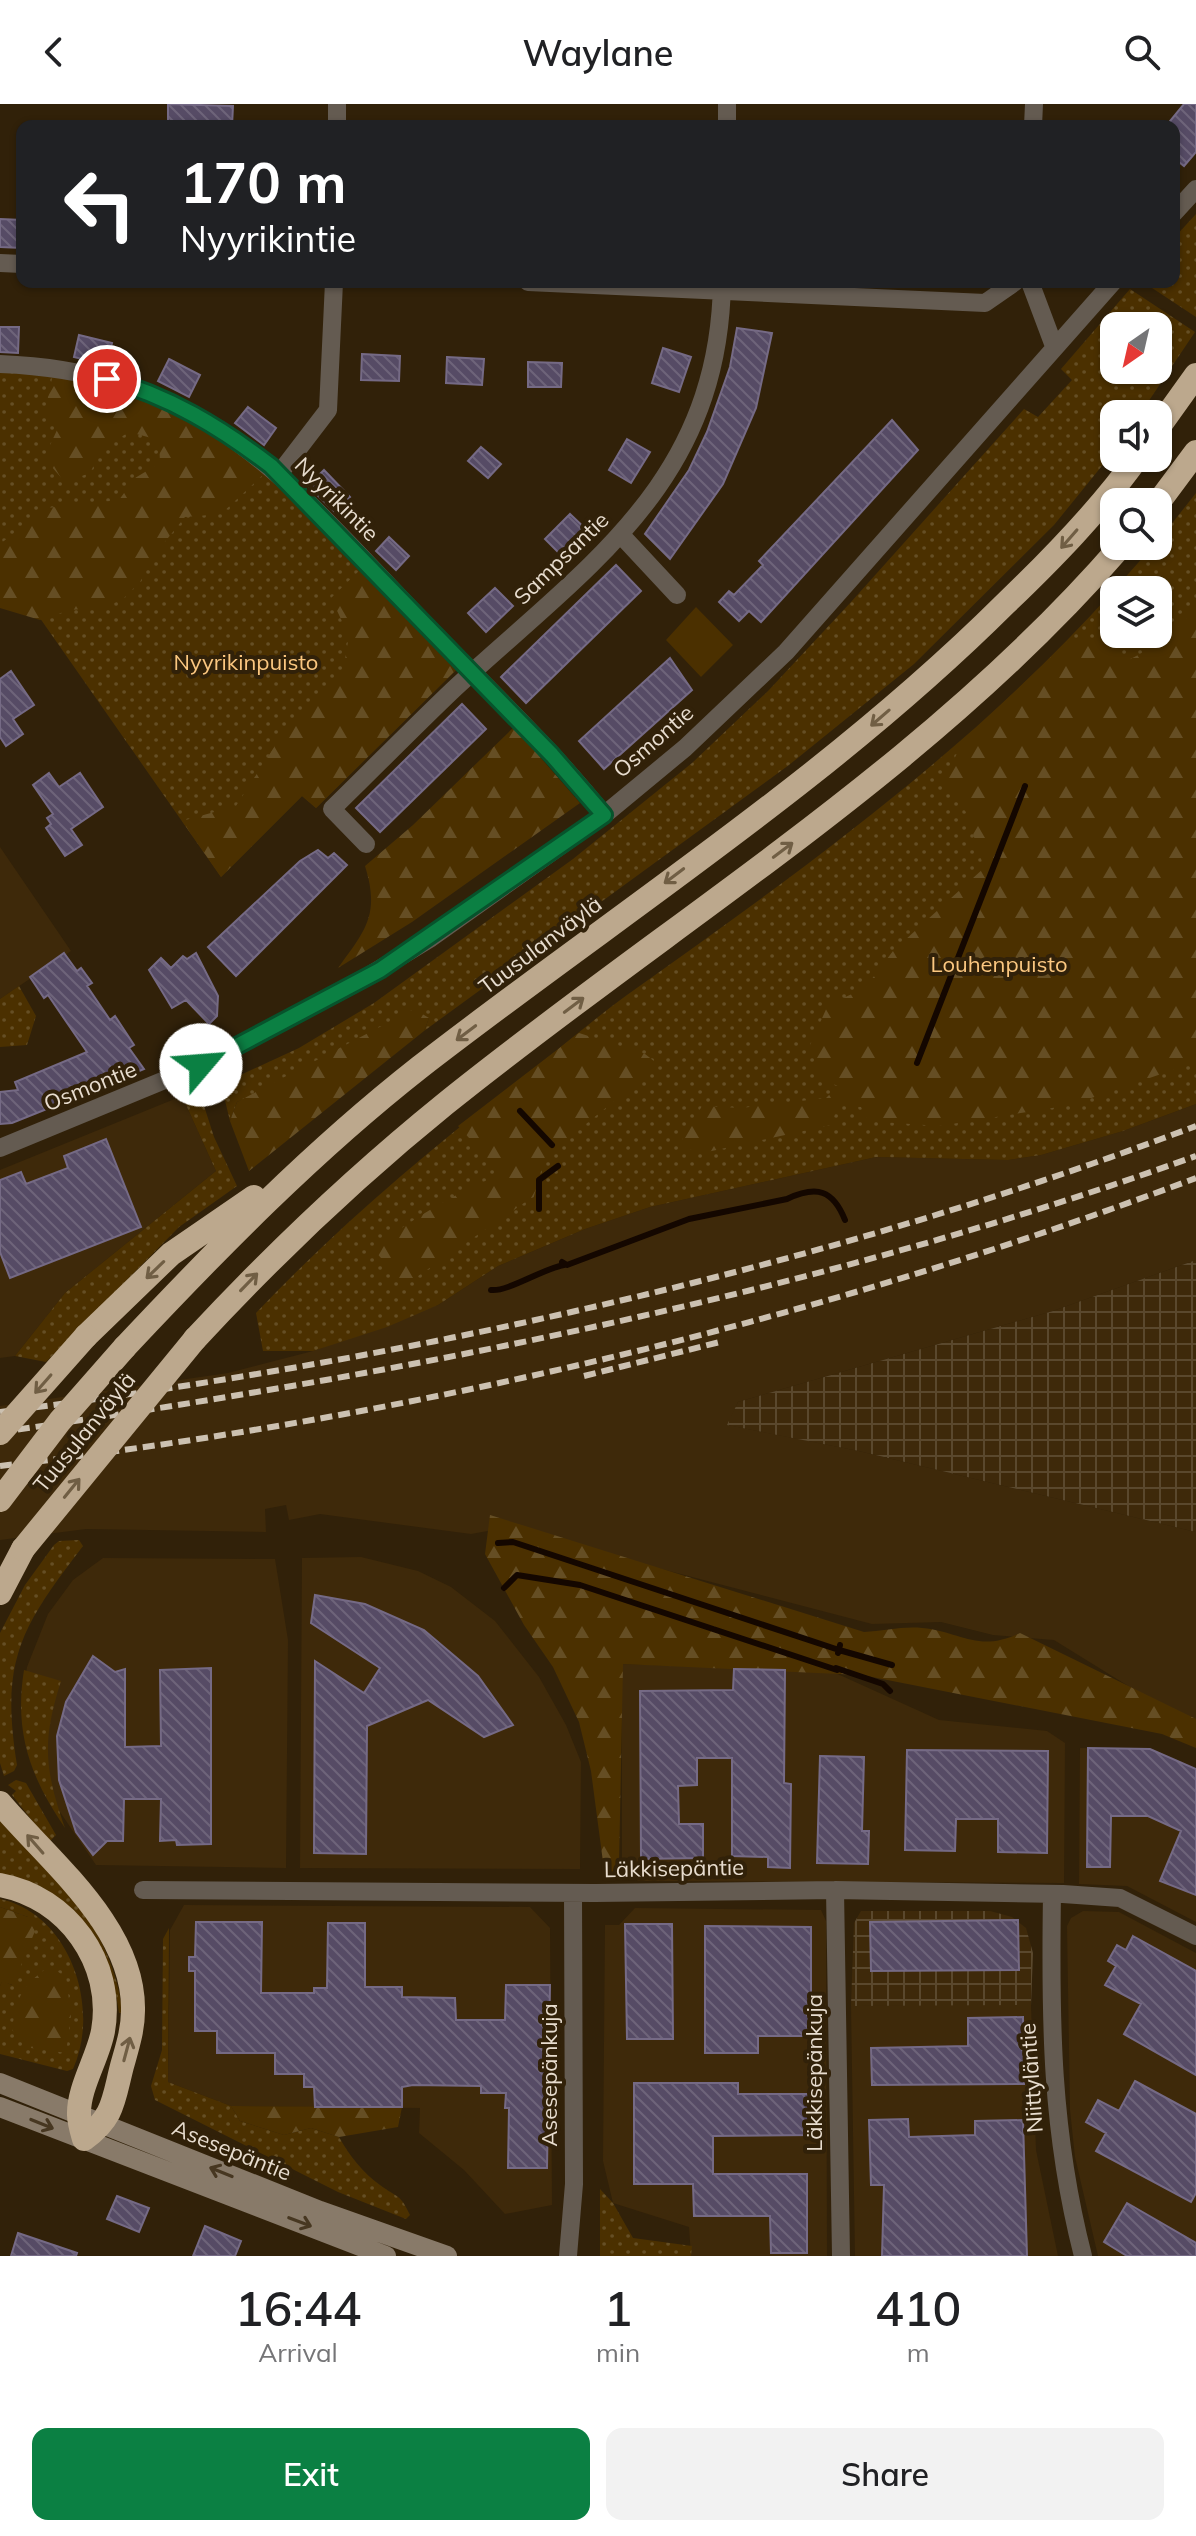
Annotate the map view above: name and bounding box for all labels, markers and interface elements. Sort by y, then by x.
icon: back [32,30,76,74]
text: Waylane [522,30,674,75]
icon: search [1120,30,1164,74]
text: 170 m [180,147,347,217]
icon: left [48,152,152,256]
text: Nyyrikintie [180,216,356,261]
north arrow [1100,312,1172,384]
map controls [1100,312,1172,648]
pin [73,345,141,413]
icon: arrive [85,357,129,401]
button: sound [1100,400,1172,472]
street label: Nyyrikintie [289,451,385,547]
button: search [1100,488,1172,560]
street label: Sampsantie [508,506,614,610]
one-way arrow [1060,528,1078,549]
button: layers [1100,576,1172,648]
park label: Nyyrikinpuisto [174,648,318,676]
street label: Osmontie [607,698,699,784]
one-way arrow [871,709,891,727]
one-way arrow [772,842,793,859]
one-way arrow [664,868,685,885]
street label: Tuusulanväylä [473,890,607,1000]
park label: Louhenpuisto [931,950,1067,978]
one-way arrow [563,997,584,1014]
position arrow [159,1023,243,1107]
one-way arrow [456,1024,478,1041]
street label: Osmontie [40,1055,140,1117]
one-way arrow [145,1260,165,1278]
one-way arrow [239,1272,258,1292]
street label: Tuusulanväylä [27,1366,141,1498]
one-way arrow [34,1374,52,1394]
one-way arrow [63,1478,80,1499]
one-way arrow [26,1834,44,1854]
street label: Läkkisepäntie [604,1853,744,1883]
street label: Läkkisepänkuja [800,1994,828,2152]
street label: Asesepänkuja [535,2003,563,2147]
street label: Niittyläntie [1013,2022,1049,2134]
one-way arrow [120,2036,135,2062]
street label: Asesepäntie [168,2113,296,2187]
one-way arrow [29,2117,54,2132]
one-way arrow [209,2164,234,2178]
one-way arrow [287,2216,312,2230]
text: 16:44 [235,2278,361,2338]
text: 1 [604,2278,632,2338]
text: 410 [875,2278,961,2338]
text: Arrival [258,2336,338,2369]
text: min [596,2336,640,2369]
text: m [907,2336,930,2369]
button: Exit [32,2428,590,2520]
button: Share [606,2428,1164,2520]

